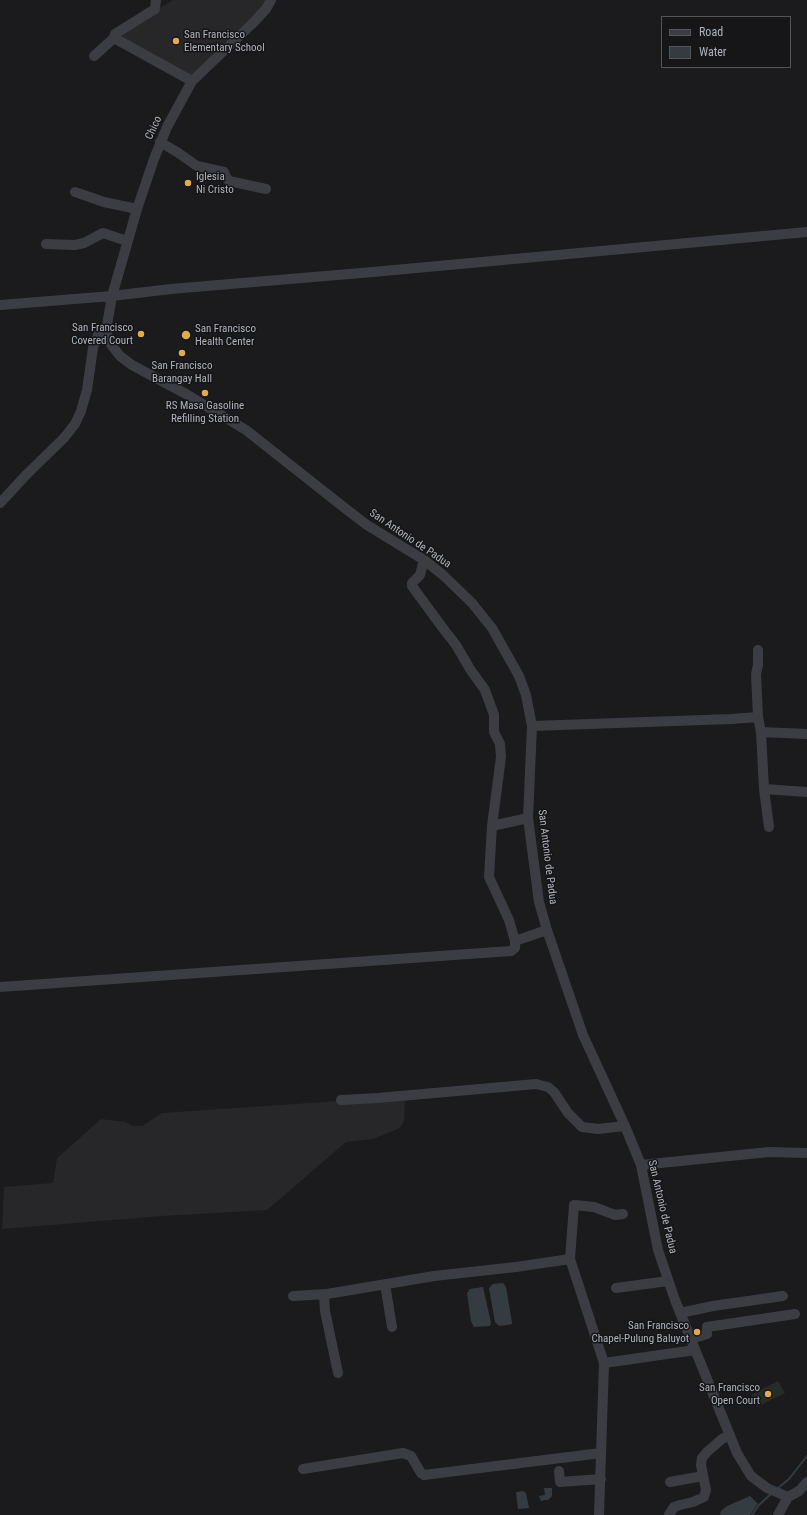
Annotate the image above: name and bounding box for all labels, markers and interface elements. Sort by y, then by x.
legend [661,16,791,68]
text: Road [699,25,723,39]
place label: San Francisco Elementary School [184,28,265,54]
marker: San Francisco Elementary School [171,36,181,46]
text: Water [699,45,727,59]
street label: Chico [143,114,165,142]
place label: Iglesia Ni Cristo [196,170,234,196]
marker: Iglesia Ni Cristo [183,178,193,188]
place label: San Francisco Covered Court [71,321,133,347]
place label: San Francisco Health Center [195,322,256,348]
marker: San Francisco Covered Court [136,329,146,339]
marker: San Francisco Health Center [180,329,192,341]
marker: San Francisco Barangay Hall [177,348,187,358]
place label: San Francisco Barangay Hall [152,359,212,385]
marker: RS Masa Gasoline Refilling Station [200,388,210,398]
place label: RS Masa Gasoline Refilling Station [166,399,244,425]
street label: San Antonio de Padua [367,507,453,571]
street label: San Antonio de Padua [535,809,559,905]
street label: San Antonio de Padua [645,1159,679,1255]
place label: San Francisco Chapel-Pulung Baluyot [591,1319,689,1345]
marker: San Francisco Chapel-Pulung Baluyot [692,1327,702,1337]
place label: San Francisco Open Court [699,1381,760,1407]
marker: San Francisco Open Court [763,1389,773,1399]

